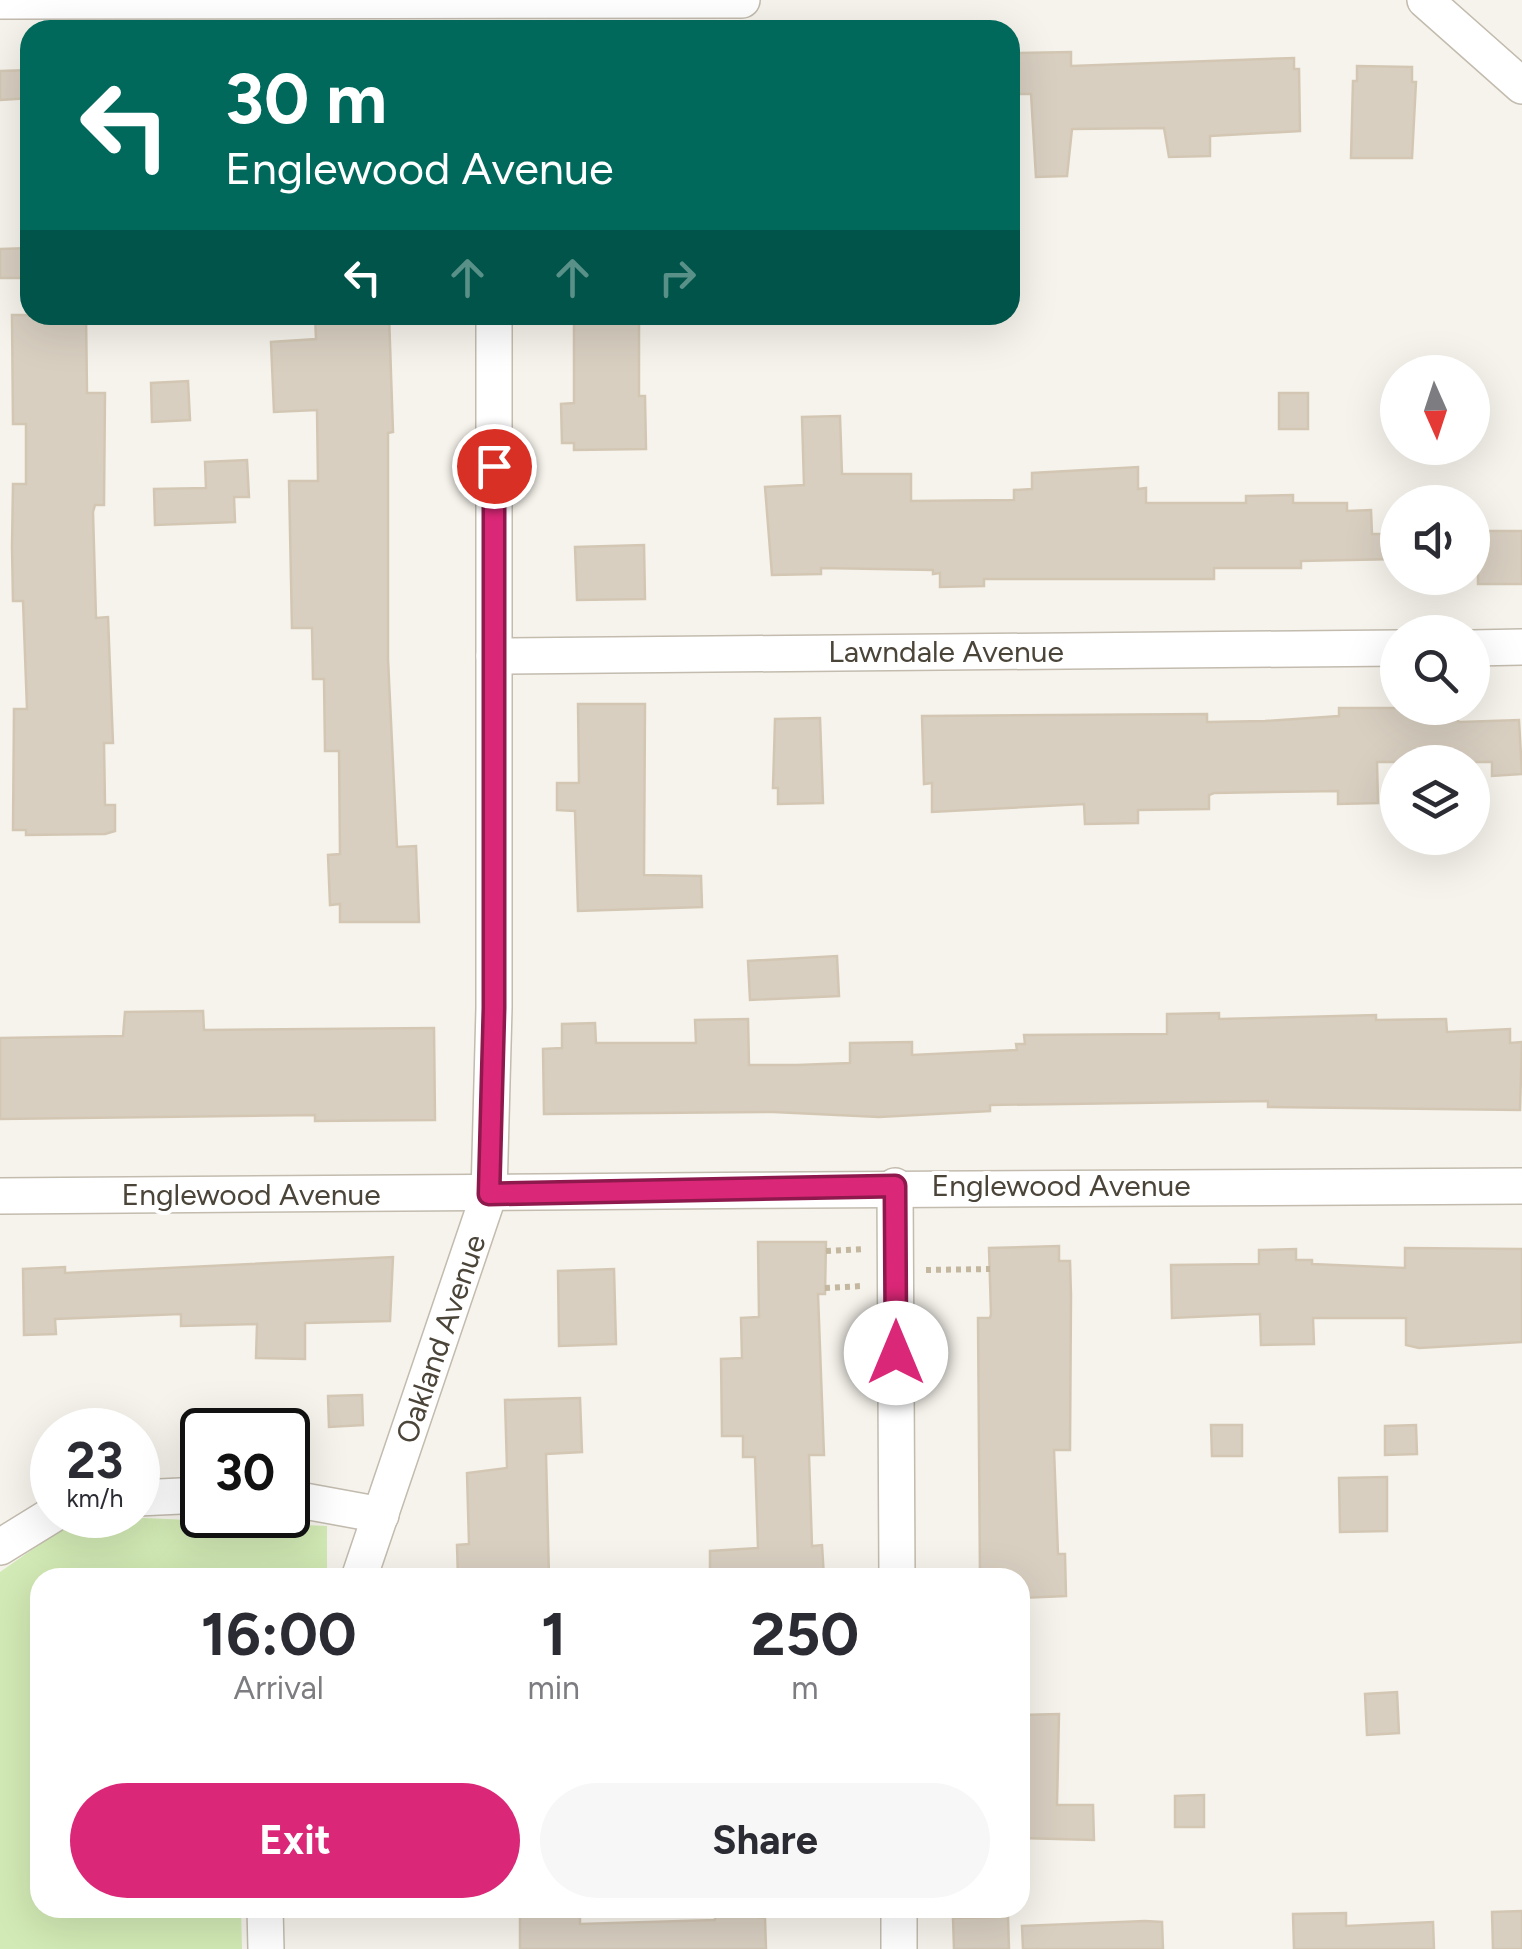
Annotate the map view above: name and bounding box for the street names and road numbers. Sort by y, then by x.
street label: Lawndale Avenue [828,633,1064,670]
street label: Englewood Avenue [931,1167,1191,1204]
street label: Englewood Avenue [121,1176,381,1213]
street label: Oakland Avenue [388,1230,494,1448]

